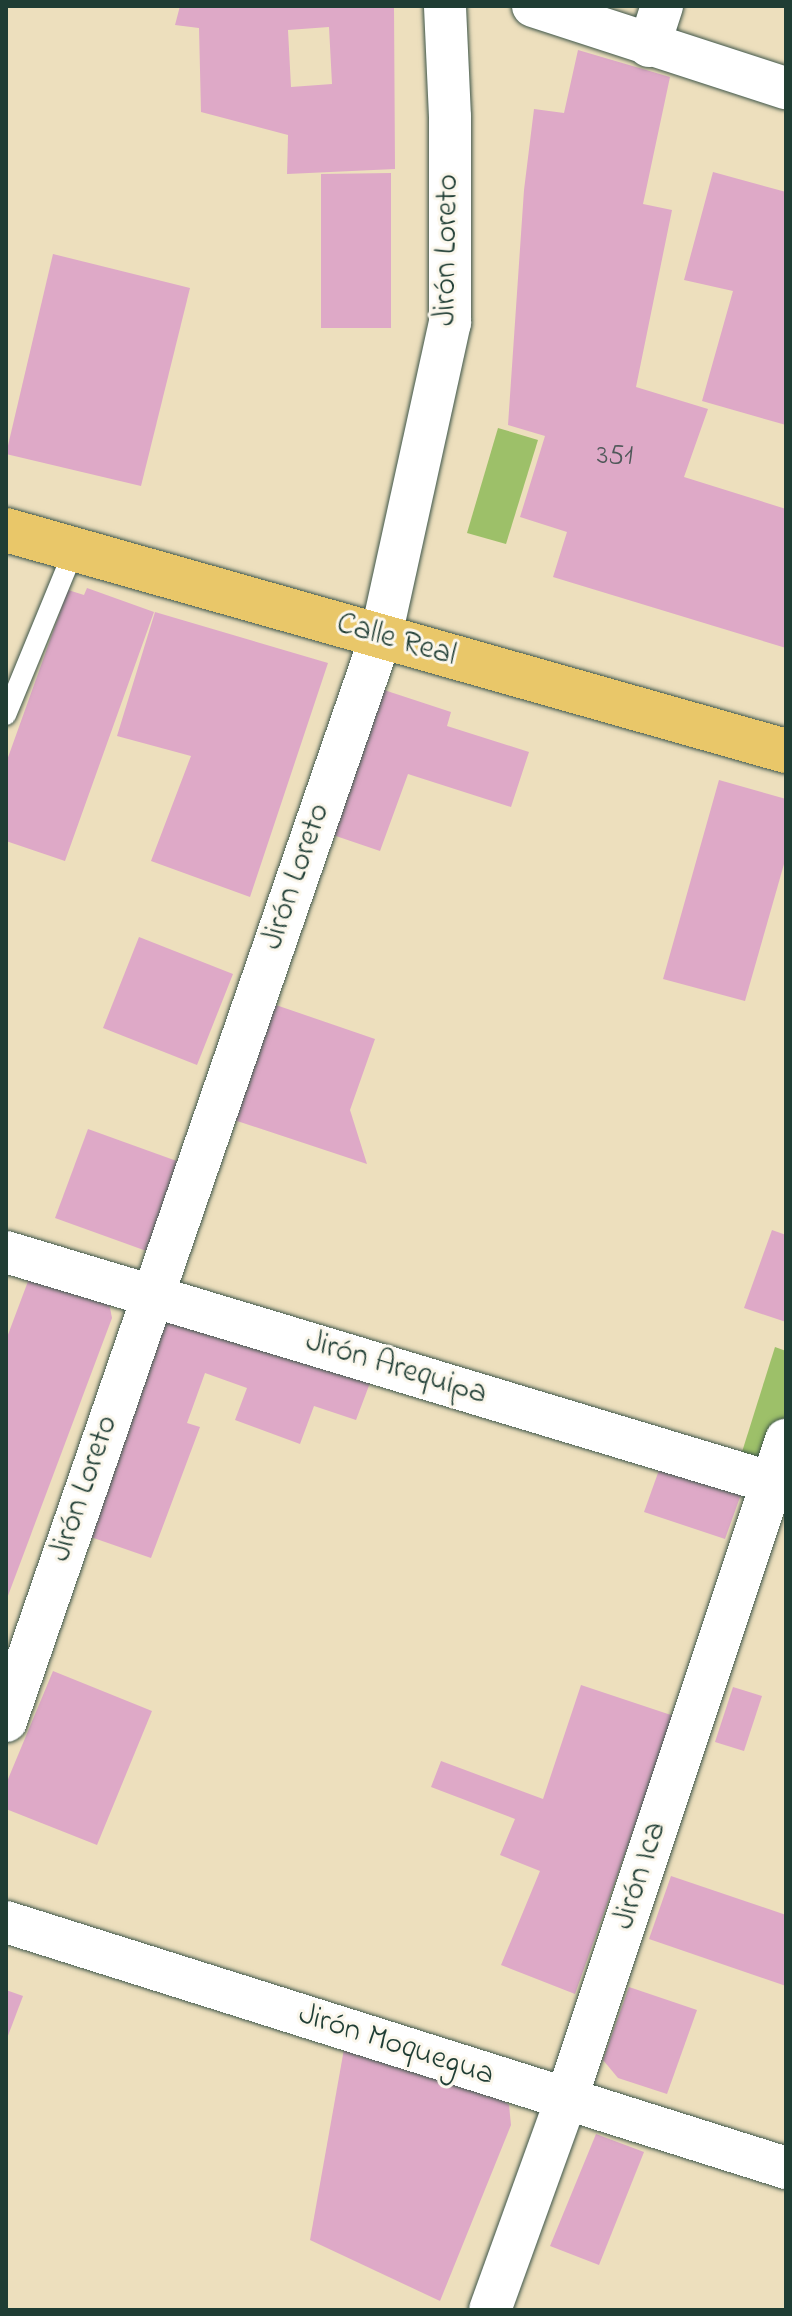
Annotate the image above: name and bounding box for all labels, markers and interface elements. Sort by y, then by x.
street label: Jirón Loreto [427,174,469,326]
house number: 351 [597,440,633,474]
street label: Calle Real [332,606,460,676]
street label: Jirón Loreto [254,799,340,955]
street label: Jirón Arequipa [301,1323,491,1415]
street label: Jirón Loreto [42,1411,128,1567]
street label: Jirón Ica [606,1817,676,1935]
street label: Jirón Moquegua [293,1996,499,2096]

